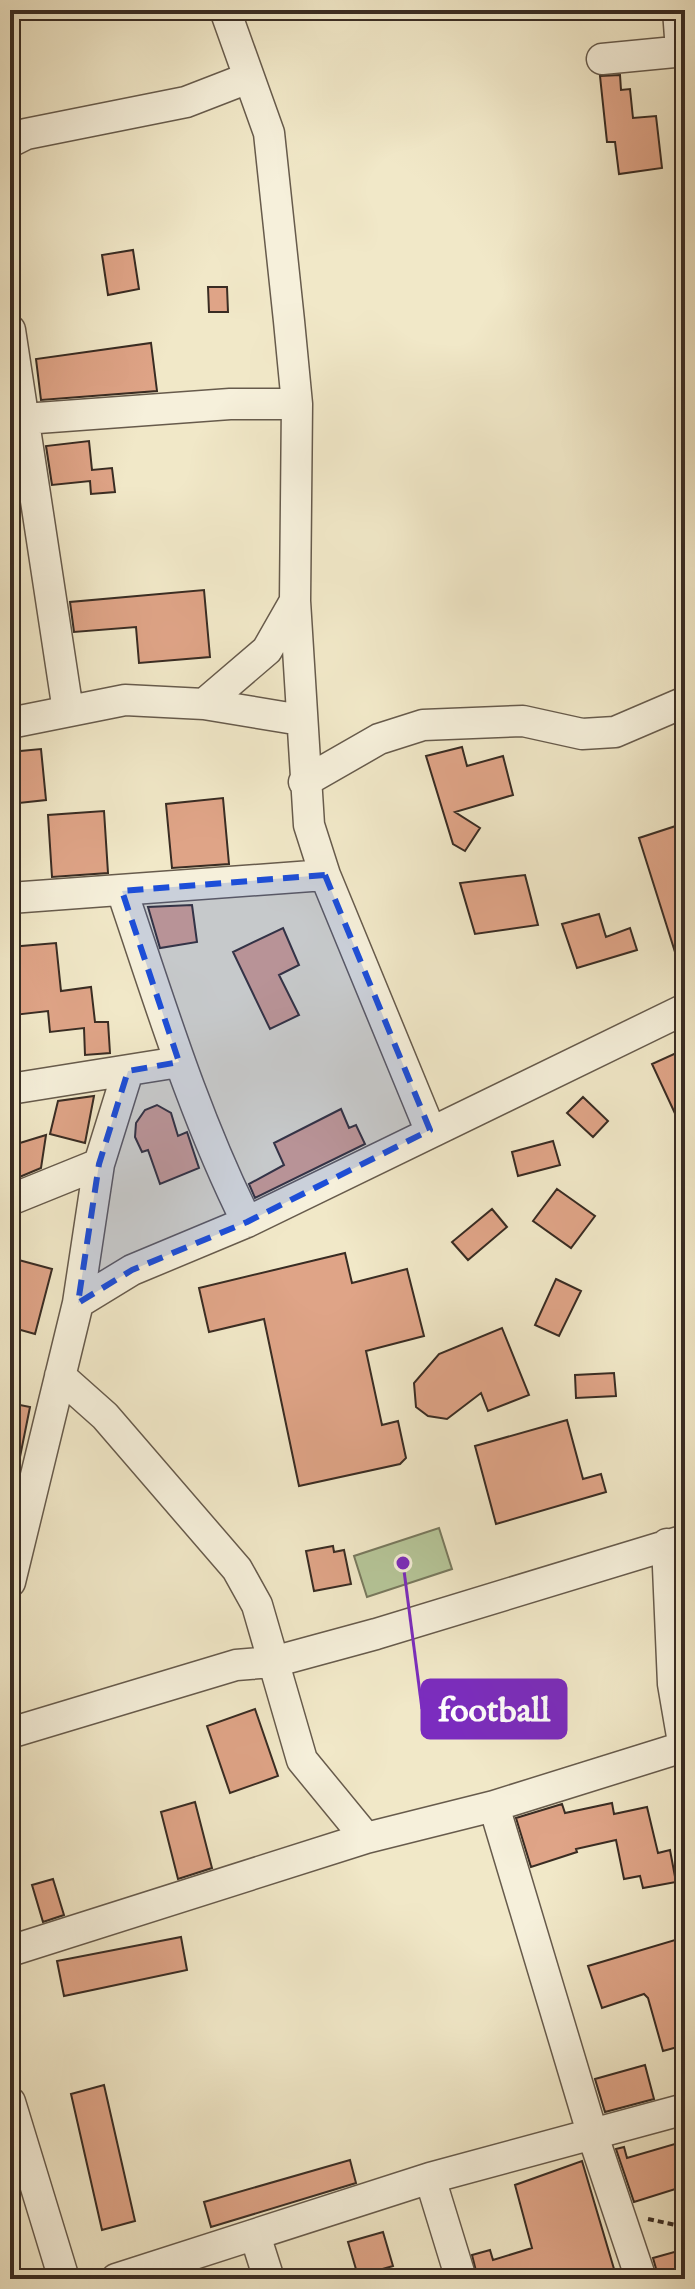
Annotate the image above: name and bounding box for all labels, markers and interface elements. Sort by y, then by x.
callout: football [422,1680,566,1738]
text: football [438,1690,551,1733]

